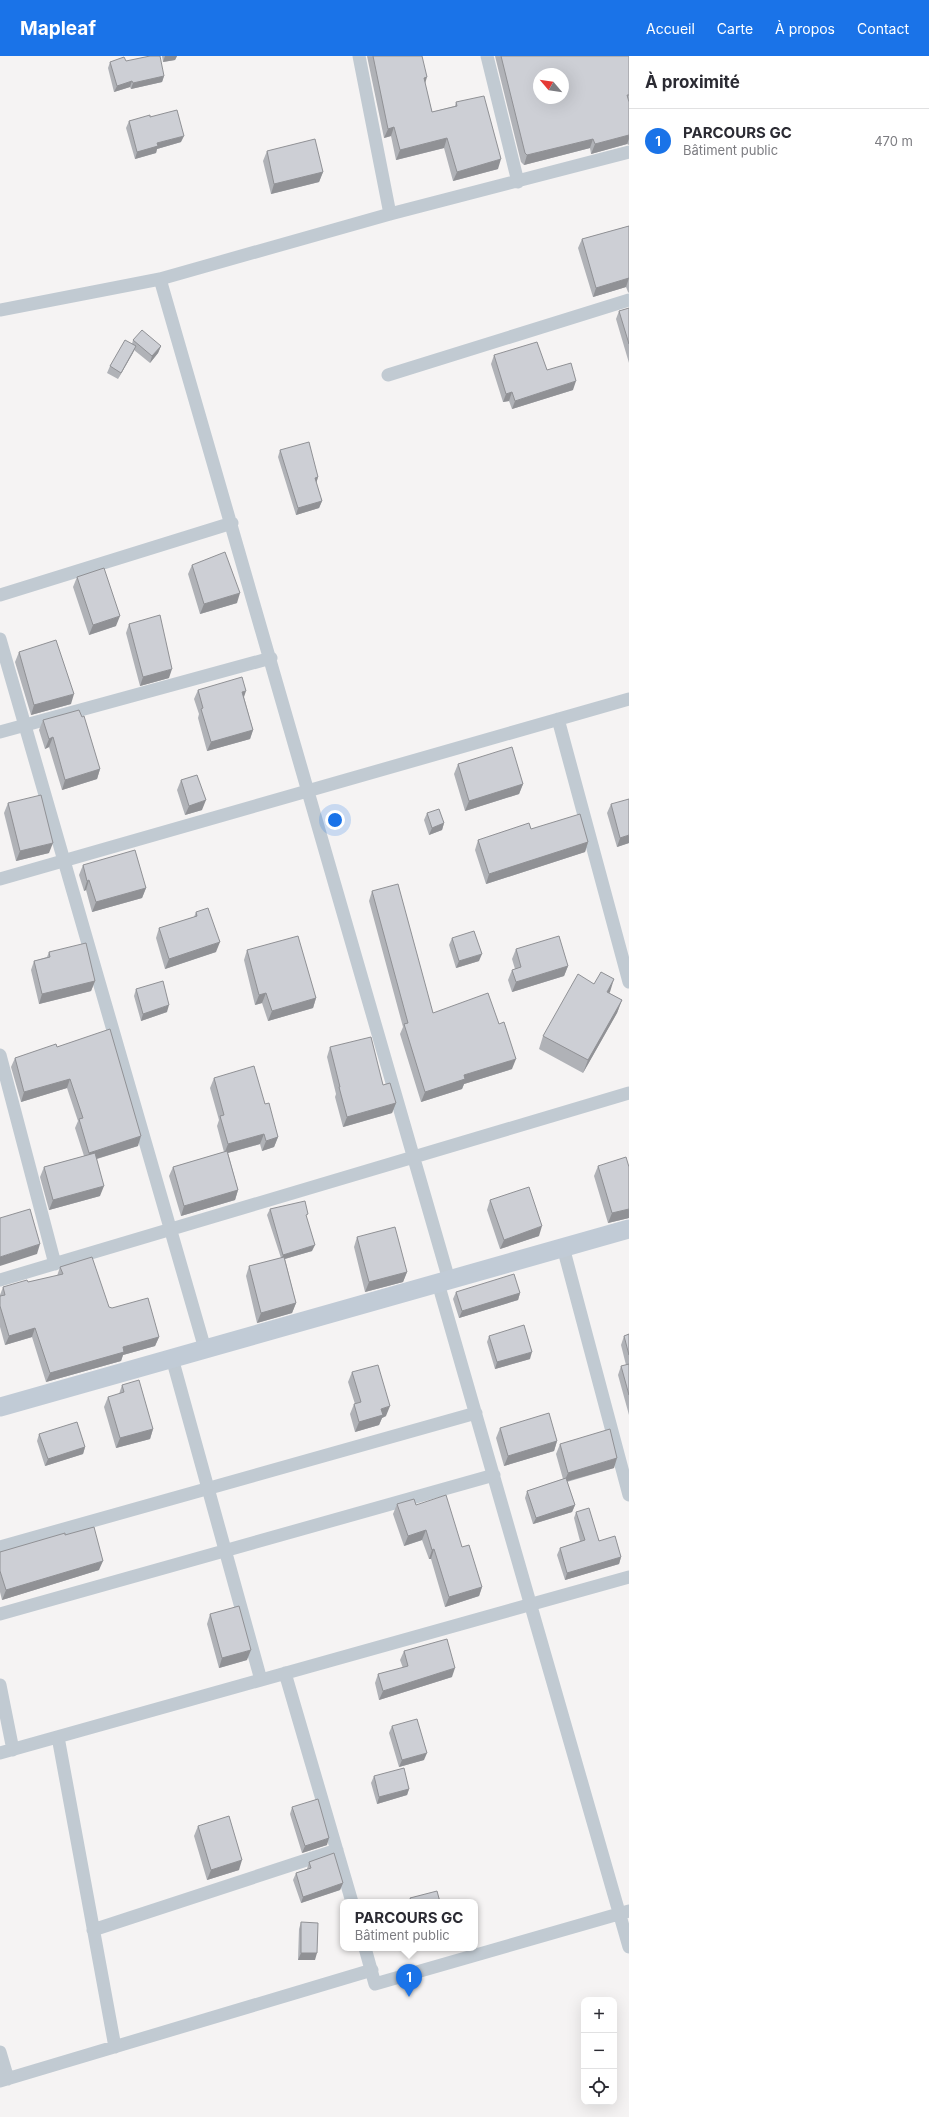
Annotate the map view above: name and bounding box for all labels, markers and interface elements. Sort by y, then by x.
text: Mapleaf [20,17,96,40]
text: Accueil [646,20,695,37]
text: Carte [717,20,753,37]
text: À propos [775,20,835,37]
text: Contact [857,20,909,37]
north arrow [533,68,569,104]
text: À proximité [645,72,740,92]
text: PARCOURS GC [683,123,792,142]
text: 1 [655,133,661,149]
text: 470 m [874,133,913,149]
text: Bâtiment public [683,142,778,158]
your location [325,810,345,830]
popup [340,1899,478,1951]
text: PARCOURS GC [355,1908,463,1927]
text: Bâtiment public [355,1927,450,1943]
pin: 1 [396,1964,422,1997]
map controls [581,1997,617,2105]
button: + [581,1997,617,2033]
button: − [581,2033,617,2069]
button: locate [581,2069,617,2105]

